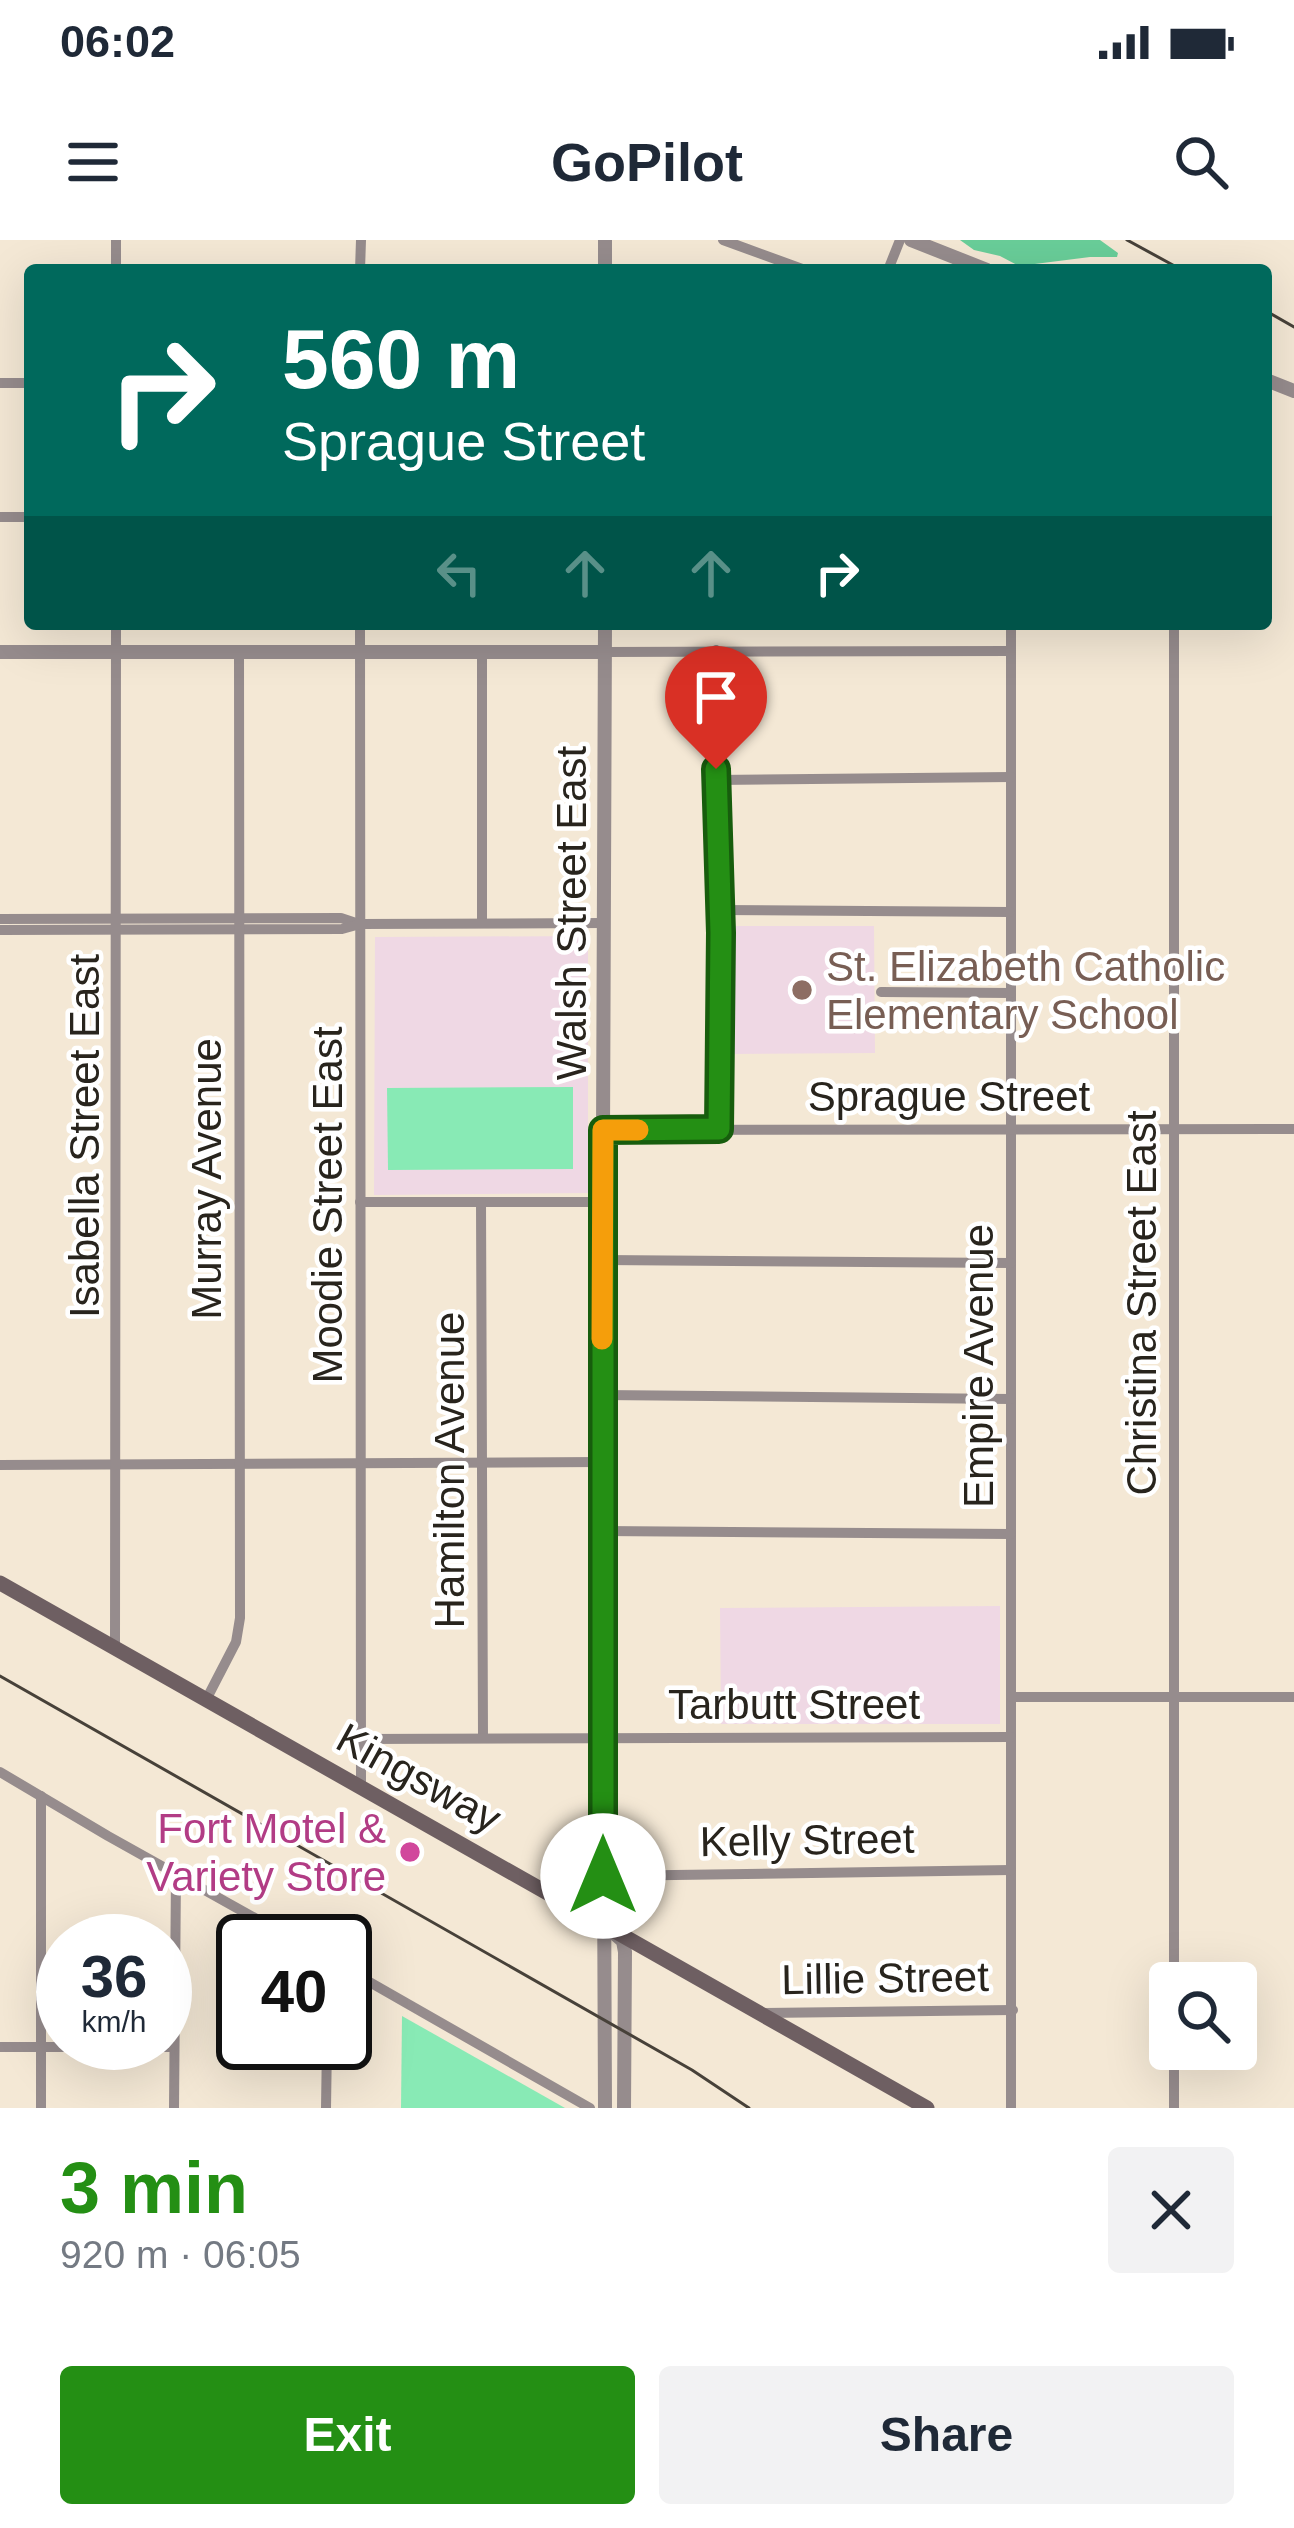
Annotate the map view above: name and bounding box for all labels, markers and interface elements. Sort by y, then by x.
text: 06:02 [60,16,175,67]
icon: menu [60,129,126,195]
icon: search [1168,129,1234,195]
text: GoPilot [551,132,743,192]
icon: right [84,312,240,468]
text: 560 m [282,312,520,406]
text: Sprague Street [282,411,645,471]
icon: left [426,540,492,606]
icon: ahead [552,540,618,606]
icon: ahead [678,540,744,606]
icon: right [804,540,870,606]
pin [665,646,767,769]
icon: arrive [683,664,749,730]
street label: Walsh Street East [548,745,595,1080]
place label: St. Elizabeth Catholic Elementary School [826,943,1225,1038]
street label: Isabella Street East [61,954,108,1318]
marker: St. Elizabeth Catholic Elementary School [789,977,815,1003]
street label: Moodie Street East [304,1026,351,1384]
street label: Murray Avenue [183,1038,230,1320]
street label: Sprague Street [808,1073,1091,1120]
street label: Christina Street East [1118,1110,1165,1496]
street label: Empire Avenue [955,1224,1002,1508]
street label: Hamilton Avenue [426,1312,473,1628]
street label: Tarbutt Street [668,1681,920,1728]
street label: Kingsway [329,1714,509,1842]
place label: Fort Motel & Variety Store [146,1805,386,1900]
position arrow [540,1813,666,1939]
street label: Kelly Street [699,1815,915,1865]
marker: Fort Motel & Variety Store [397,1839,423,1865]
speed limit sign: 40 [216,1914,372,2070]
text: 36 [81,1943,147,2010]
street label: Lillie Street [781,1953,990,2003]
map controls [1149,1962,1257,2070]
button: search [1149,1962,1257,2070]
text: km/h [81,2005,147,2038]
button: close [1108,2147,1234,2273]
text: 3 min [60,2148,248,2228]
text: 920 m · 06:05 [60,2233,301,2276]
button: Exit [60,2366,635,2504]
button: Share [659,2366,1234,2504]

